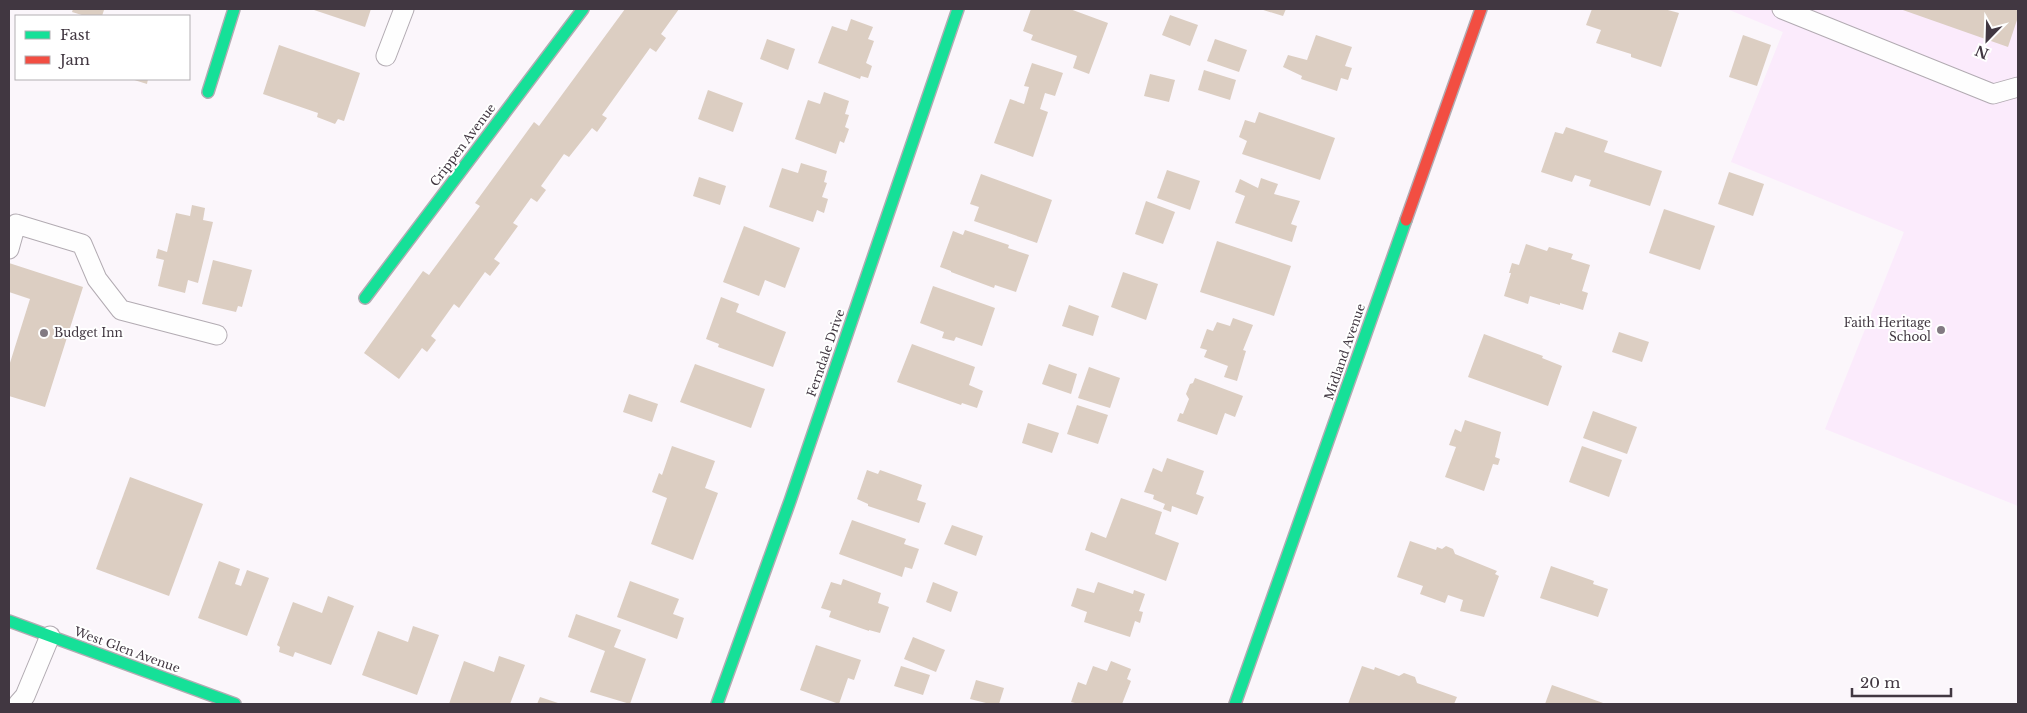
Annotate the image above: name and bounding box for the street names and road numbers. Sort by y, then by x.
street label: Crippen Avenue [427,100,499,189]
street label: Midland Avenue [1321,302,1368,402]
street label: Ferndale Drive [804,307,848,399]
street label: West Glen Avenue [71,623,182,676]

